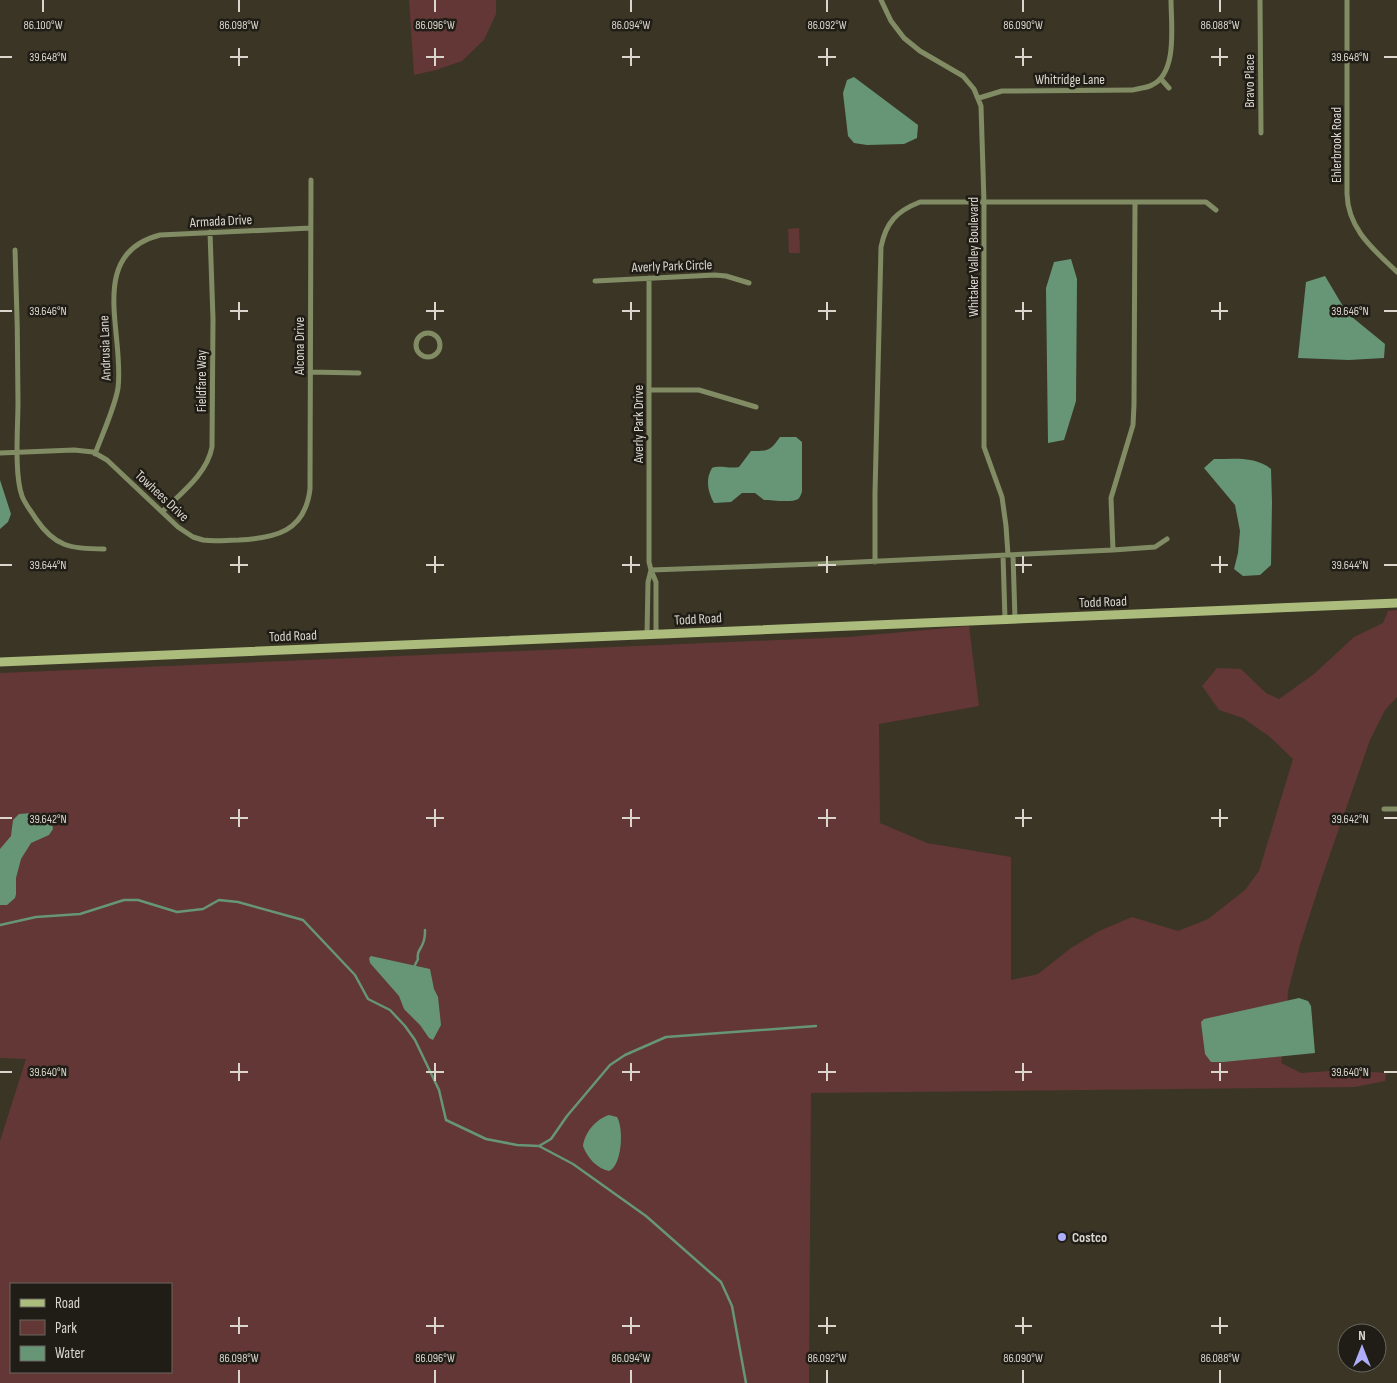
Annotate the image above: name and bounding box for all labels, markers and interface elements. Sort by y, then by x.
text: 86.100°W [24,18,63,33]
text: 86.098°W [219,18,259,33]
text: 86.096°W [415,18,455,33]
text: 86.094°W [612,18,651,33]
text: 86.092°W [807,18,847,33]
text: 86.090°W [1003,18,1043,33]
text: 86.088°W [1200,18,1240,33]
text: 39.648°N [29,50,67,65]
text: 39.648°N [1331,50,1369,65]
street label: Bravo Place [1241,54,1258,108]
street label: Whitridge Lane [1035,71,1105,88]
street label: Ehlerbrook Road [1328,107,1345,183]
street label: Whitaker Valley Boulevard [965,197,982,317]
street label: Armada Drive [188,211,253,231]
street label: Averly Park Circle [630,256,713,276]
text: 39.646°N [29,304,67,319]
text: 39.646°N [1331,304,1369,319]
street label: Andrusia Lane [95,315,115,382]
street label: Alcona Drive [291,317,308,376]
street label: Fieldfare Way [193,349,210,412]
street label: Averly Park Drive [630,385,647,464]
street label: Towhees Drive [132,467,192,525]
text: 39.644°N [30,558,66,573]
text: 39.644°N [1332,558,1368,573]
street label: Todd Road [1079,593,1127,611]
street label: Todd Road [674,609,722,629]
street label: Todd Road [269,627,317,645]
text: 39.642°N [29,812,67,827]
text: 39.642°N [1331,812,1369,827]
text: 39.640°N [29,1065,67,1080]
text: 39.640°N [1331,1065,1369,1080]
place label: Costco [1072,1229,1107,1246]
marker: Costco [1056,1231,1068,1243]
legend [10,1283,172,1373]
text: Road [55,1294,80,1313]
text: Park [55,1319,77,1338]
north arrow [1337,1323,1387,1373]
text: N [1358,1327,1366,1344]
text: Water [55,1344,86,1363]
text: 86.098°W [219,1351,259,1366]
text: 86.096°W [415,1351,455,1366]
text: 86.094°W [612,1351,651,1366]
text: 86.092°W [807,1351,847,1366]
text: 86.090°W [1003,1351,1043,1366]
text: 86.088°W [1200,1351,1240,1366]

